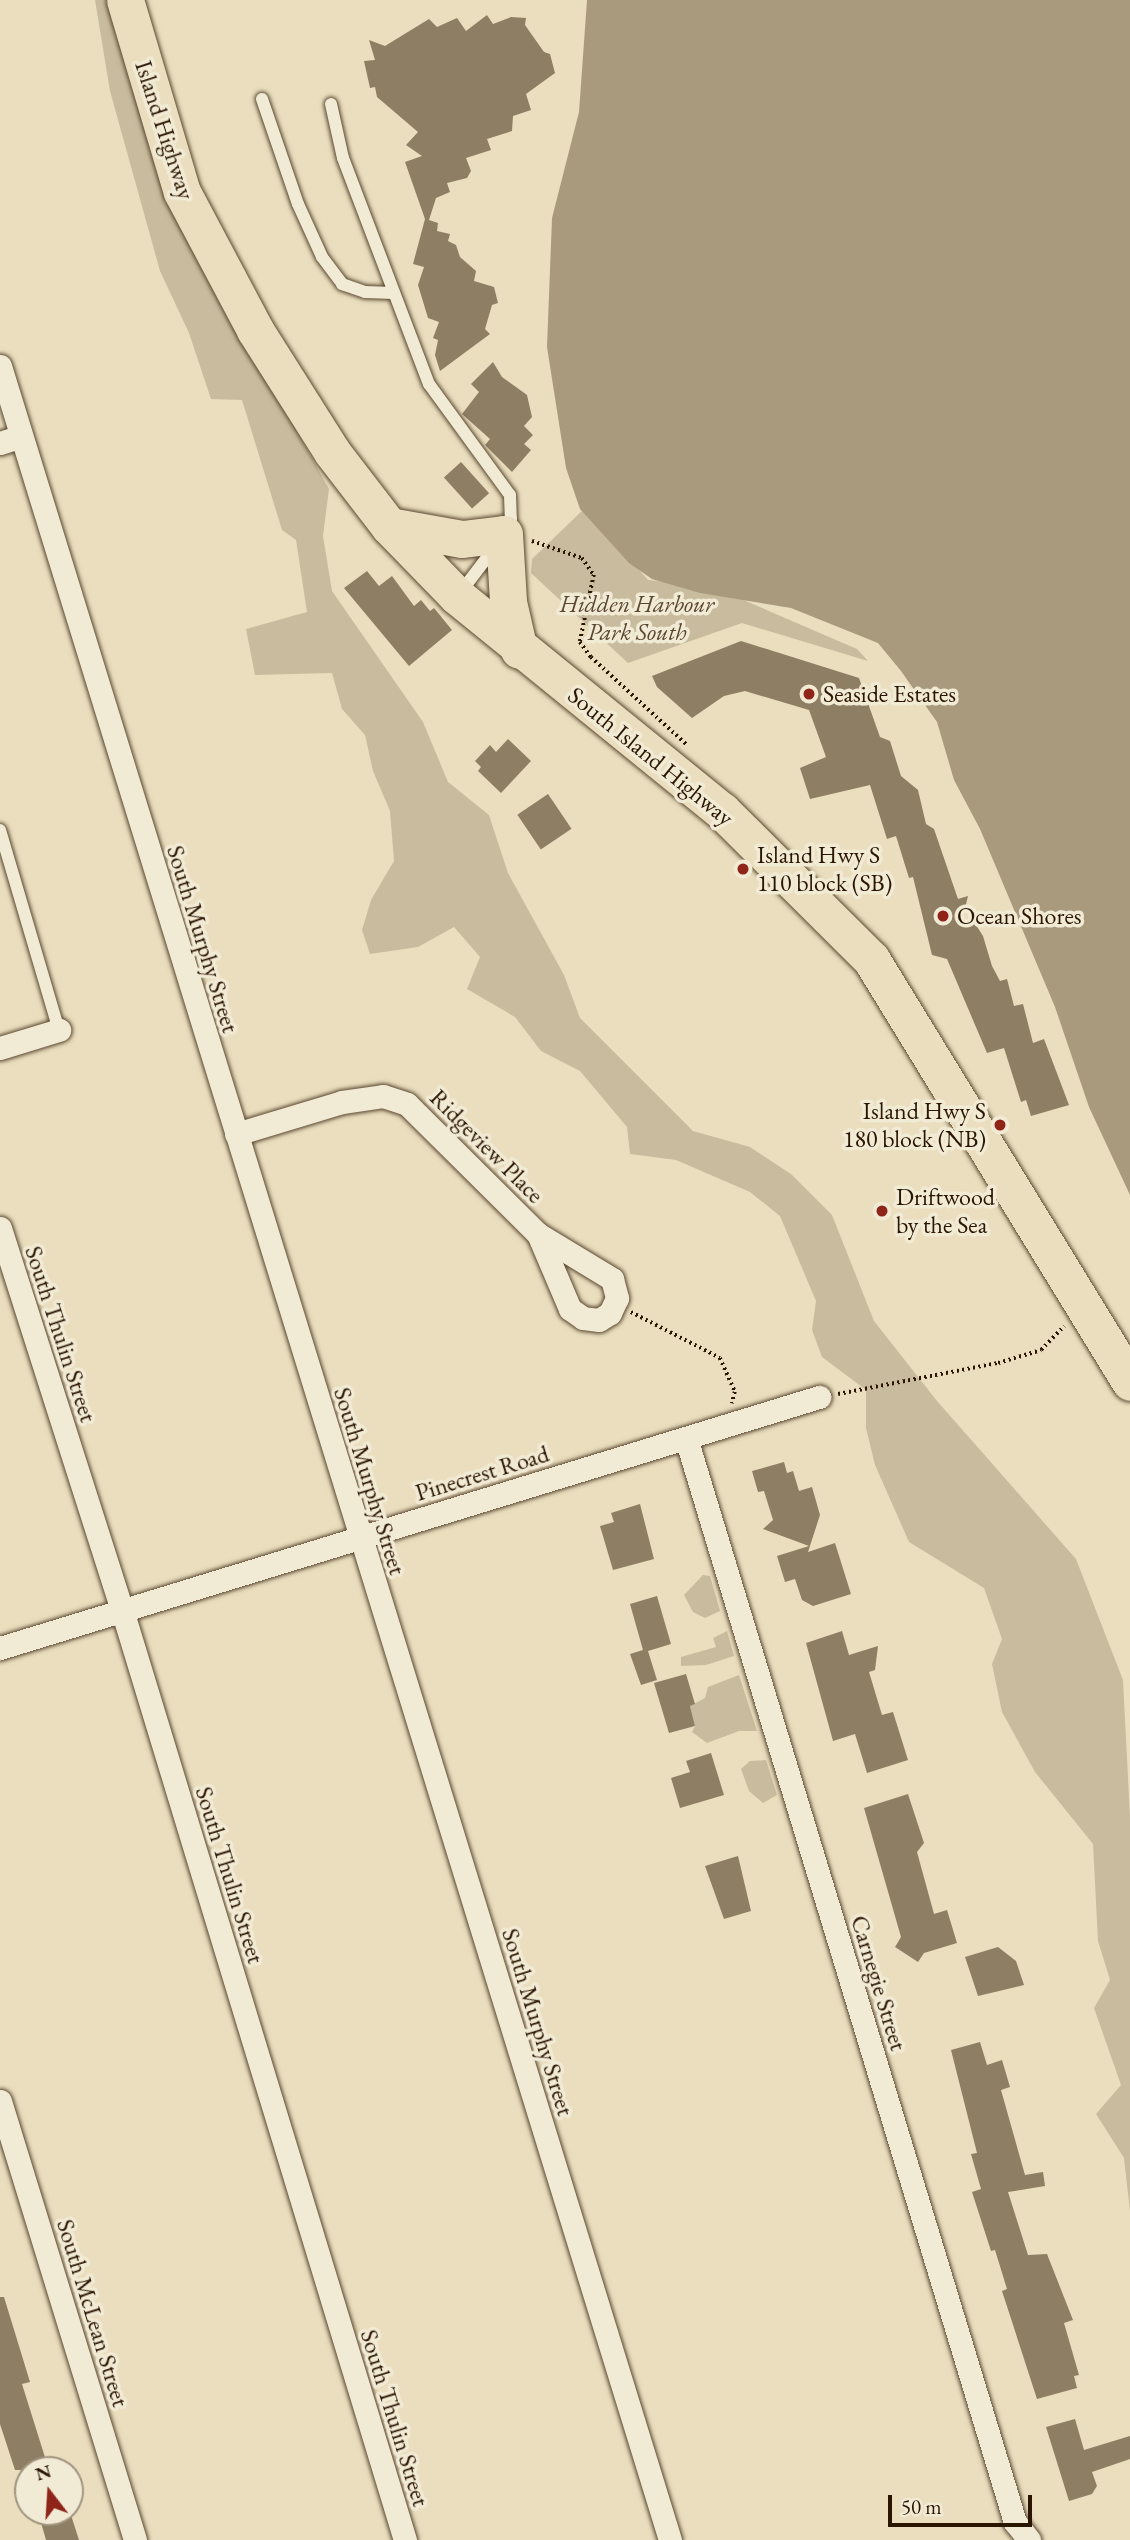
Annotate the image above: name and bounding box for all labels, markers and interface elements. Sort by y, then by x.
street label: Island Highway [129,57,201,203]
park label: Hidden Harbour Park South [560,590,714,646]
street label: South Island Highway [562,680,740,832]
place label: Seaside Estates [823,680,956,708]
marker: Seaside Estates [801,686,817,702]
place label: Island Hwy S 110 block (SB) [757,841,892,897]
street label: South Murphy Street [161,842,245,1036]
marker: Island Hwy S 110 block (SB) [735,861,751,877]
place label: Ocean Shores [957,902,1082,930]
marker: Ocean Shores [935,908,951,924]
street label: Ridgeview Place [424,1083,550,1209]
place label: Island Hwy S 180 block (NB) [843,1097,986,1153]
marker: Island Hwy S 180 block (NB) [992,1117,1008,1133]
place label: Driftwood by the Sea [896,1183,995,1239]
marker: Driftwood by the Sea [874,1203,890,1219]
street label: South Thulin Street [19,1242,103,1426]
street label: South Murphy Street [328,1384,412,1578]
street label: Pinecrest Road [412,1439,552,1507]
street label: South Thulin Street [189,1783,271,1967]
street label: Carnegie Street [845,1912,913,2054]
street label: South Murphy Street [496,1925,580,2119]
street label: South McLean Street [51,2216,135,2410]
street label: South Thulin Street [354,2326,436,2510]
north arrow [14,2456,84,2526]
text: N [32,2458,54,2487]
scale bar [892,2480,1036,2524]
text: 50 m [901,2493,942,2520]

